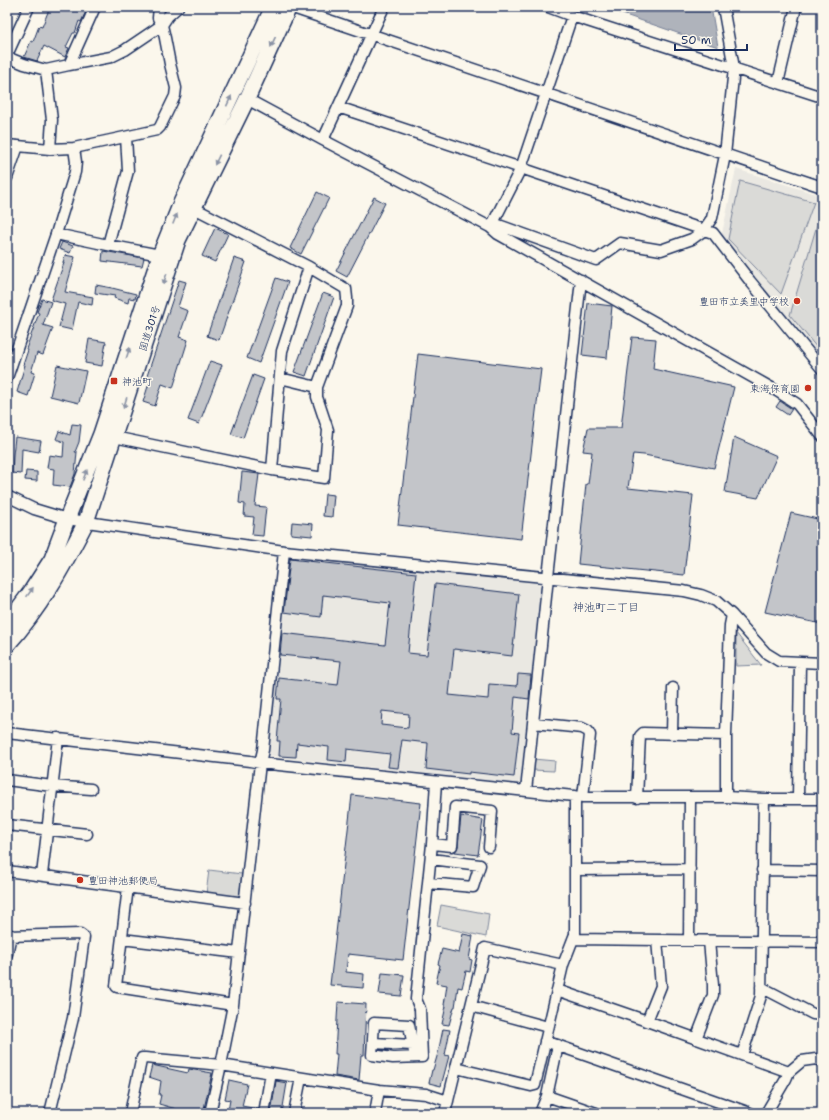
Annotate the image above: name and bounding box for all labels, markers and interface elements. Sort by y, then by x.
scale bar [675,26,747,52]
text: 50 m [681,32,711,48]
one-way arrow [269,37,275,49]
one-way arrow [226,95,232,106]
one-way arrow [214,154,220,166]
one-way arrow [172,212,178,224]
one-way arrow [162,273,168,285]
place label: 豊田市立美里中学校 [699,295,789,308]
marker: 豊田市立美里中学校 [792,296,802,306]
street label: 国道301号 [136,303,163,353]
one-way arrow [125,346,131,358]
place label: 神池町 [122,375,152,388]
marker: 神池町 [109,376,119,386]
place label: 東海保育園 [750,382,800,395]
marker: 東海保育園 [803,383,813,393]
one-way arrow [122,397,128,409]
one-way arrow [82,469,88,481]
one-way arrow [26,587,34,598]
district label: 神池町二丁目 [573,600,639,615]
place label: 豊田神池郵便局 [88,874,158,887]
marker: 豊田神池郵便局 [75,875,85,885]

